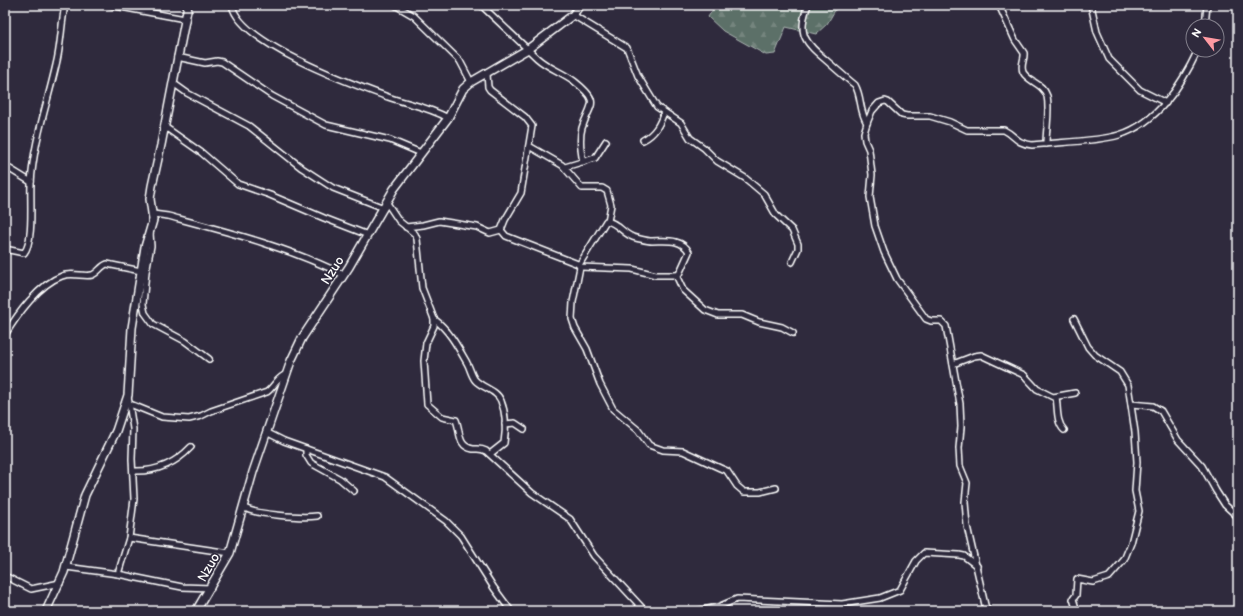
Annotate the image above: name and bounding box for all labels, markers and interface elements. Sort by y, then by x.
north arrow [1185,18,1225,58]
text: N [1189,26,1205,40]
street label: Nzuo [318,253,348,288]
street label: Nzuo [194,550,223,585]

